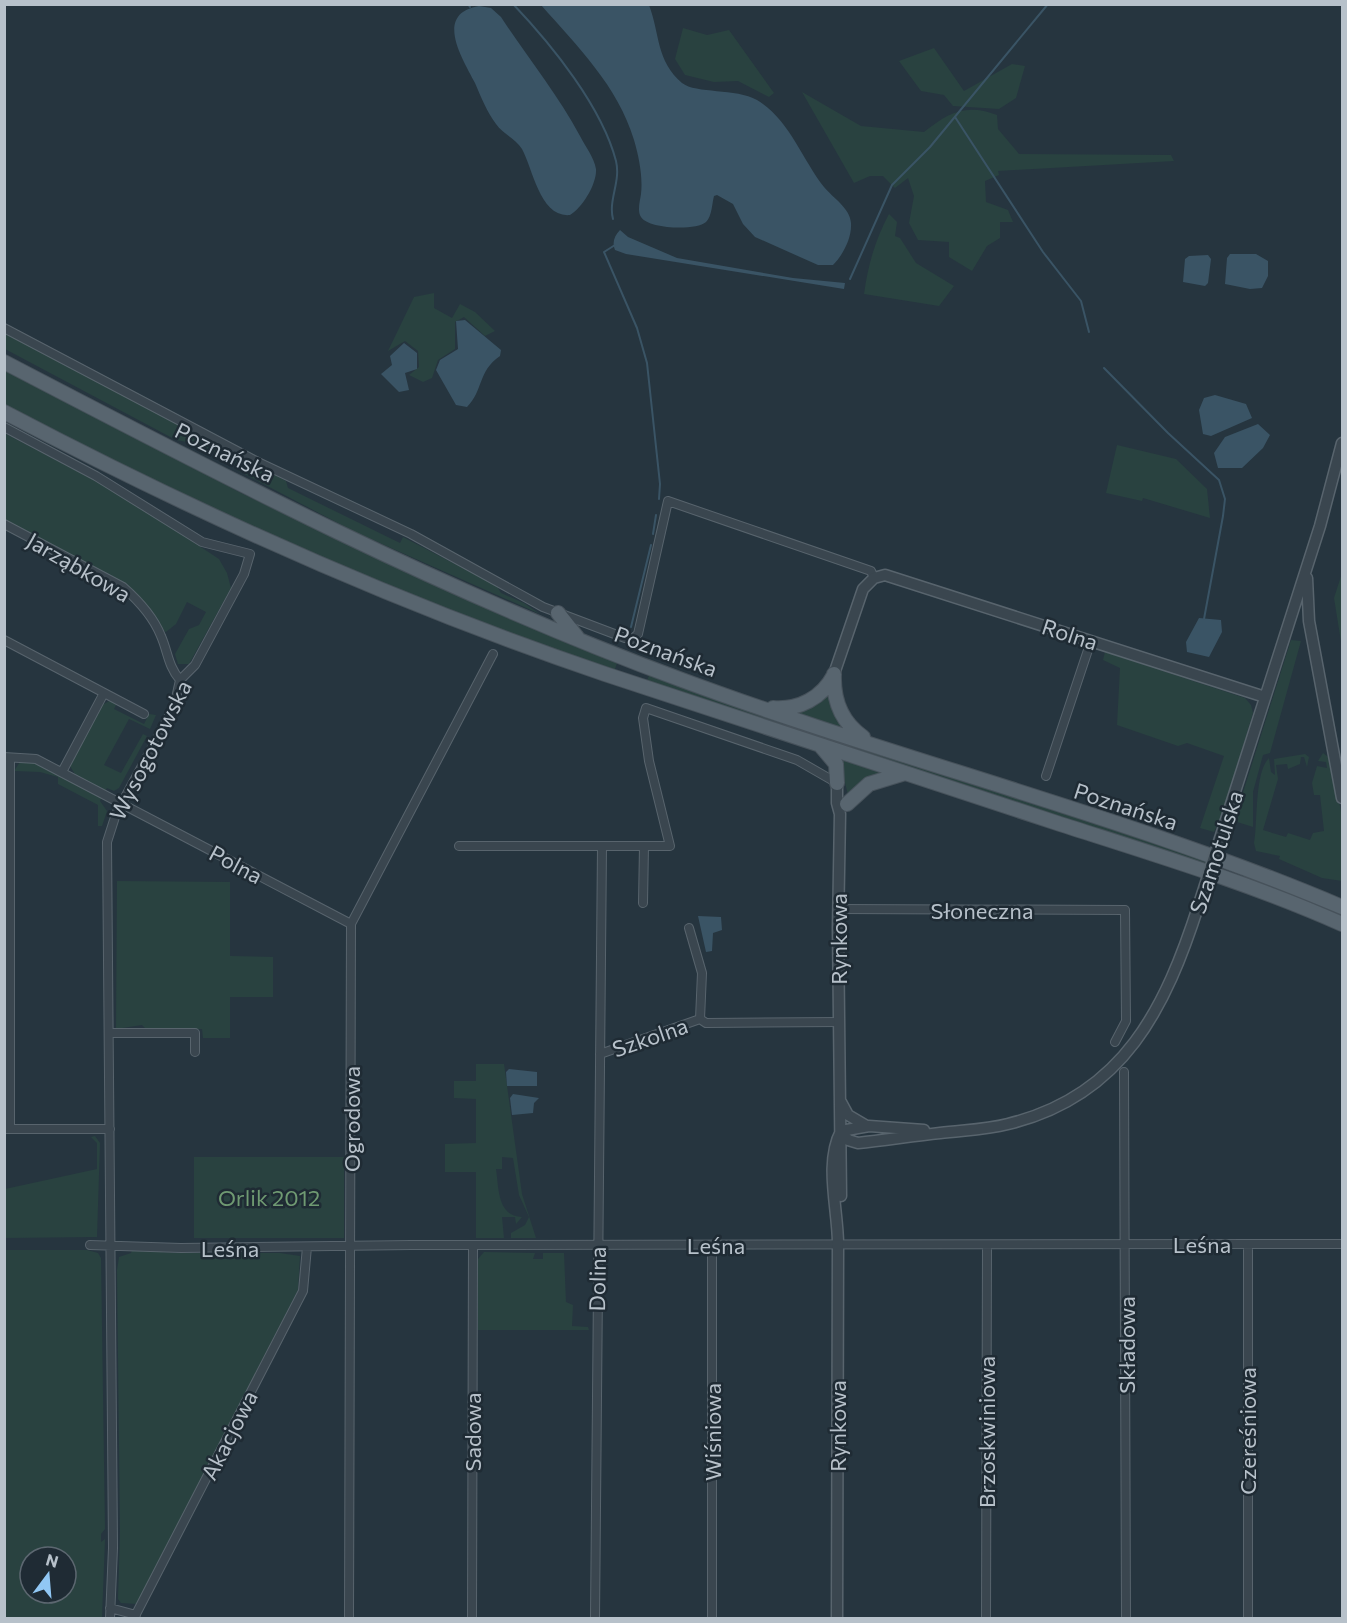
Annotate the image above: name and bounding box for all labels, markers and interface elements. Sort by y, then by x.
street label: Poznańska [171,416,279,488]
street label: Jarząbkowa [22,527,136,607]
street label: Rolna [1039,612,1101,656]
street label: Poznańska [611,620,721,682]
street label: Wysogotowska [103,676,197,824]
street label: Poznańska [1071,777,1181,835]
street label: Szamotulska [1183,787,1249,917]
street label: Polna [205,839,267,889]
street label: Rynkowa [825,893,852,985]
street label: Słoneczna [931,897,1033,924]
street label: Szkolna [609,1012,691,1062]
street label: Ogrodowa [338,1066,365,1172]
park label: Orlik 2012 [218,1184,320,1211]
street label: Leśna [1173,1231,1231,1258]
street label: Leśna [687,1232,745,1259]
street label: Leśna [201,1235,259,1262]
street label: Dolina [583,1246,611,1312]
street label: Składowa [1113,1296,1140,1394]
street label: Brzoskwiniowa [973,1356,1000,1508]
street label: Czereśniowa [1234,1367,1261,1495]
street label: Rynkowa [824,1380,851,1472]
street label: Wiśniowa [699,1383,726,1481]
street label: Akacjowa [195,1386,263,1484]
street label: Sadowa [459,1393,486,1471]
north arrow [18,1545,78,1605]
text: N [44,1549,61,1571]

